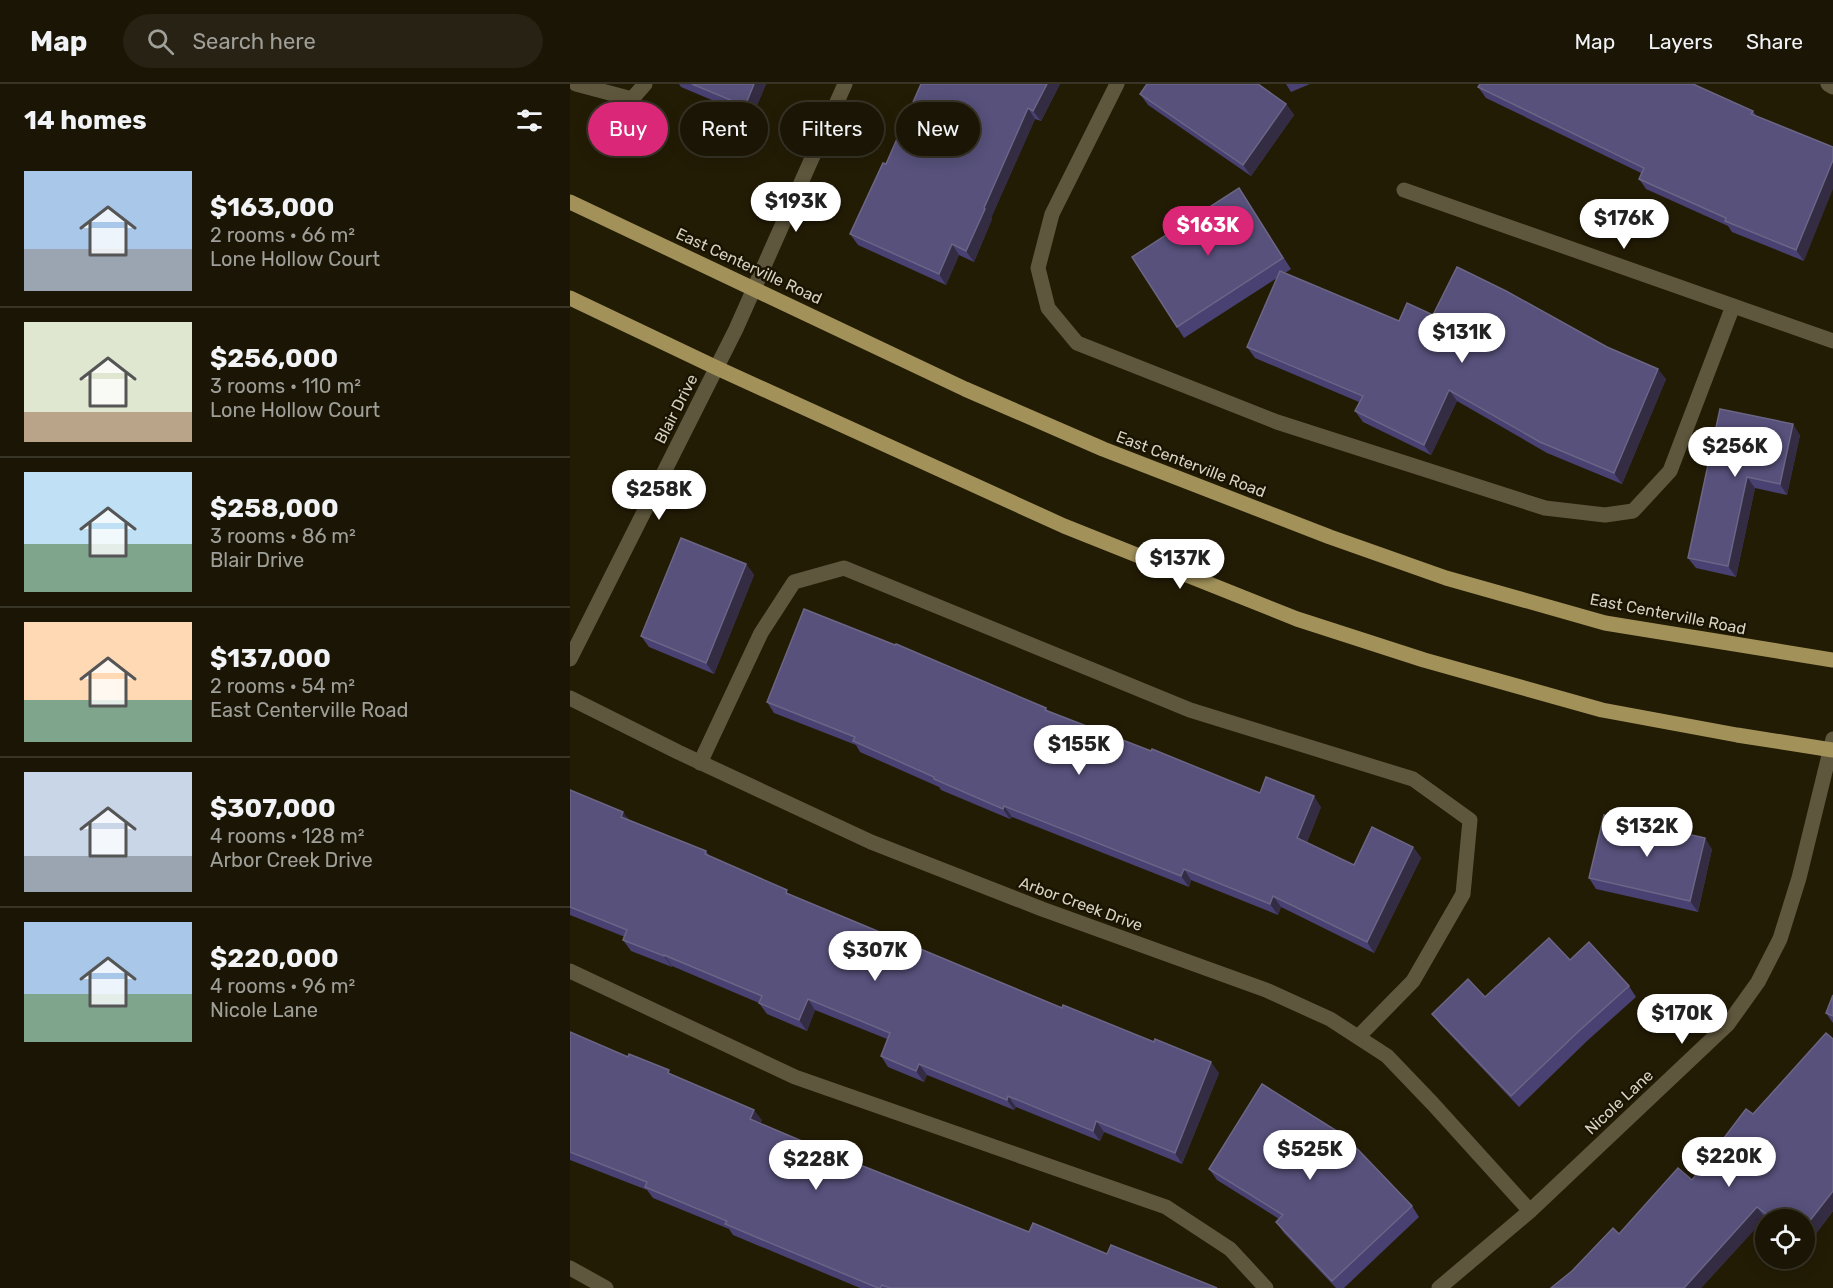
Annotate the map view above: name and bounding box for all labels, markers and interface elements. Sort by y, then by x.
search box [123,14,543,68]
text: Map [30,25,87,58]
icon: search [144,25,177,58]
text: Search here [192,28,316,55]
text: Map [1574,29,1615,54]
text: Layers [1648,29,1713,54]
text: Share [1746,29,1803,54]
chip: Buy [588,102,668,156]
chip: Rent [680,102,768,156]
chip: Filters [780,102,884,156]
chip: New [896,102,980,156]
icon: filters [513,104,546,137]
text: 14 homes [24,105,147,136]
pin: $193K [754,182,838,233]
text: $193K [765,189,827,213]
text: $163,000 [210,192,334,223]
icon: home [72,195,144,267]
pin: $176K [1582,199,1666,250]
pin: $163K [1166,206,1250,257]
text: $176K [1594,206,1654,230]
text: $163K [1177,213,1239,237]
text: 2 rooms · 66 m² [210,223,355,247]
street label: East Centerville Road [673,224,825,308]
text: Lone Hollow Court [210,247,380,271]
pin: $131K [1420,313,1504,364]
text: $131K [1432,320,1492,344]
text: $256,000 [210,343,338,374]
icon: home [72,346,144,418]
street label: Blair Drive [650,371,702,447]
text: 3 rooms · 110 m² [210,374,361,398]
text: Lone Hollow Court [210,398,380,422]
street label: East Centerville Road [1114,427,1268,501]
pin: $256K [1693,427,1777,478]
text: $256K [1702,434,1768,458]
pin: $258K [617,470,701,521]
text: $258K [626,477,692,501]
text: $258,000 [210,493,339,524]
icon: home [72,496,144,568]
text: 3 rooms · 86 m² [210,524,356,548]
pin: $137K [1138,539,1222,590]
text: $137K [1149,546,1211,570]
text: Blair Drive [210,548,304,572]
street label: East Centerville Road [1588,590,1748,638]
text: $137,000 [210,643,331,674]
icon: home [72,646,144,718]
text: 2 rooms · 54 m² [210,674,355,698]
text: East Centerville Road [210,698,408,722]
pin: $155K [1037,725,1121,776]
text: $155K [1048,732,1110,756]
text: $307,000 [210,793,336,824]
icon: home [72,796,144,868]
pin: $132K [1605,807,1689,858]
text: $132K [1616,814,1678,838]
text: 4 rooms · 128 m² [210,824,365,848]
text: Arbor Creek Drive [210,848,373,872]
street label: Arbor Creek Drive [1017,873,1145,935]
pin: $307K [833,931,917,982]
text: $307K [843,938,907,962]
text: $220,000 [210,943,339,974]
icon: home [72,946,144,1018]
text: 4 rooms · 96 m² [210,974,355,998]
pin: $170K [1640,994,1724,1045]
text: Nicole Lane [210,998,318,1022]
text: $170K [1651,1001,1713,1025]
street label: Nicole Lane [1581,1066,1657,1138]
pin: $525K [1268,1130,1352,1181]
text: $525K [1277,1137,1343,1161]
pin: $220K [1687,1137,1771,1188]
pin: $228K [774,1140,858,1191]
text: $220K [1696,1144,1762,1168]
text: $228K [783,1147,849,1171]
map controls [1755,1209,1815,1269]
button: locate [1755,1209,1815,1269]

